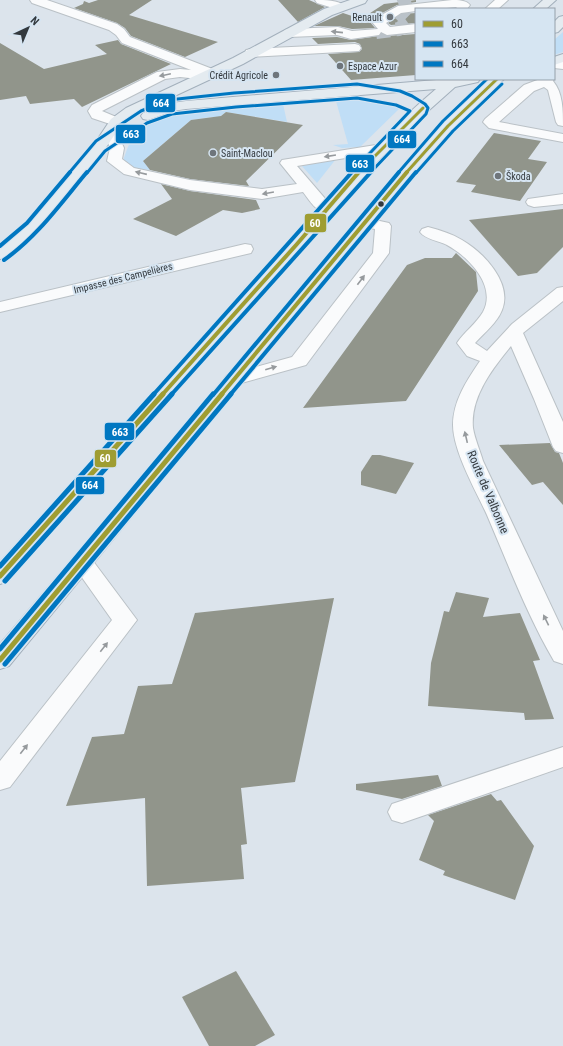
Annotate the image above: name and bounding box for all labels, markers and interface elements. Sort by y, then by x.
north arrow [8,8,48,48]
legend [415,8,555,80]
place label: Renault [352,12,382,23]
marker: Renault [385,12,395,22]
text: N [28,14,42,28]
text: 60 [451,17,463,31]
one-way arrow [331,29,343,35]
text: 663 [451,37,469,51]
text: 664 [451,57,469,71]
marker: Espace Azur [335,61,345,71]
place label: Espace Azur [348,61,397,72]
place label: Crédit Agricole [210,70,268,81]
marker: Crédit Agricole [271,70,281,80]
one-way arrow [159,72,171,78]
line badge: 664 [145,93,176,113]
text: 664 [153,97,170,110]
line badge: 663 [115,124,146,144]
text: 663 [123,128,140,141]
line badge: 664 [387,130,417,149]
text: 664 [394,133,411,146]
marker: Saint-Maclou [208,148,218,158]
place label: Saint-Maclou [221,148,273,159]
one-way arrow [324,153,336,159]
line badge: 663 [345,154,375,173]
text: 663 [352,158,369,171]
one-way arrow [134,170,147,176]
place label: Škoda [506,170,531,182]
marker: Škoda [493,171,503,181]
one-way arrow [262,190,275,196]
unlabelled marker [376,199,386,209]
line badge: 60 [304,213,327,233]
text: 60 [309,217,321,230]
street label: Impasse des Campelières [72,260,174,296]
one-way arrow [356,275,364,285]
one-way arrow [266,365,278,371]
line badge: 663 [104,422,135,441]
text: 663 [112,426,129,439]
one-way arrow [462,431,468,443]
street label: Route de Valbonne [464,448,512,536]
line badge: 60 [94,449,117,468]
text: 60 [99,452,111,465]
line badge: 664 [75,476,105,495]
text: 664 [82,479,99,492]
one-way arrow [543,614,549,626]
one-way arrow [100,641,108,652]
one-way arrow [20,744,28,755]

